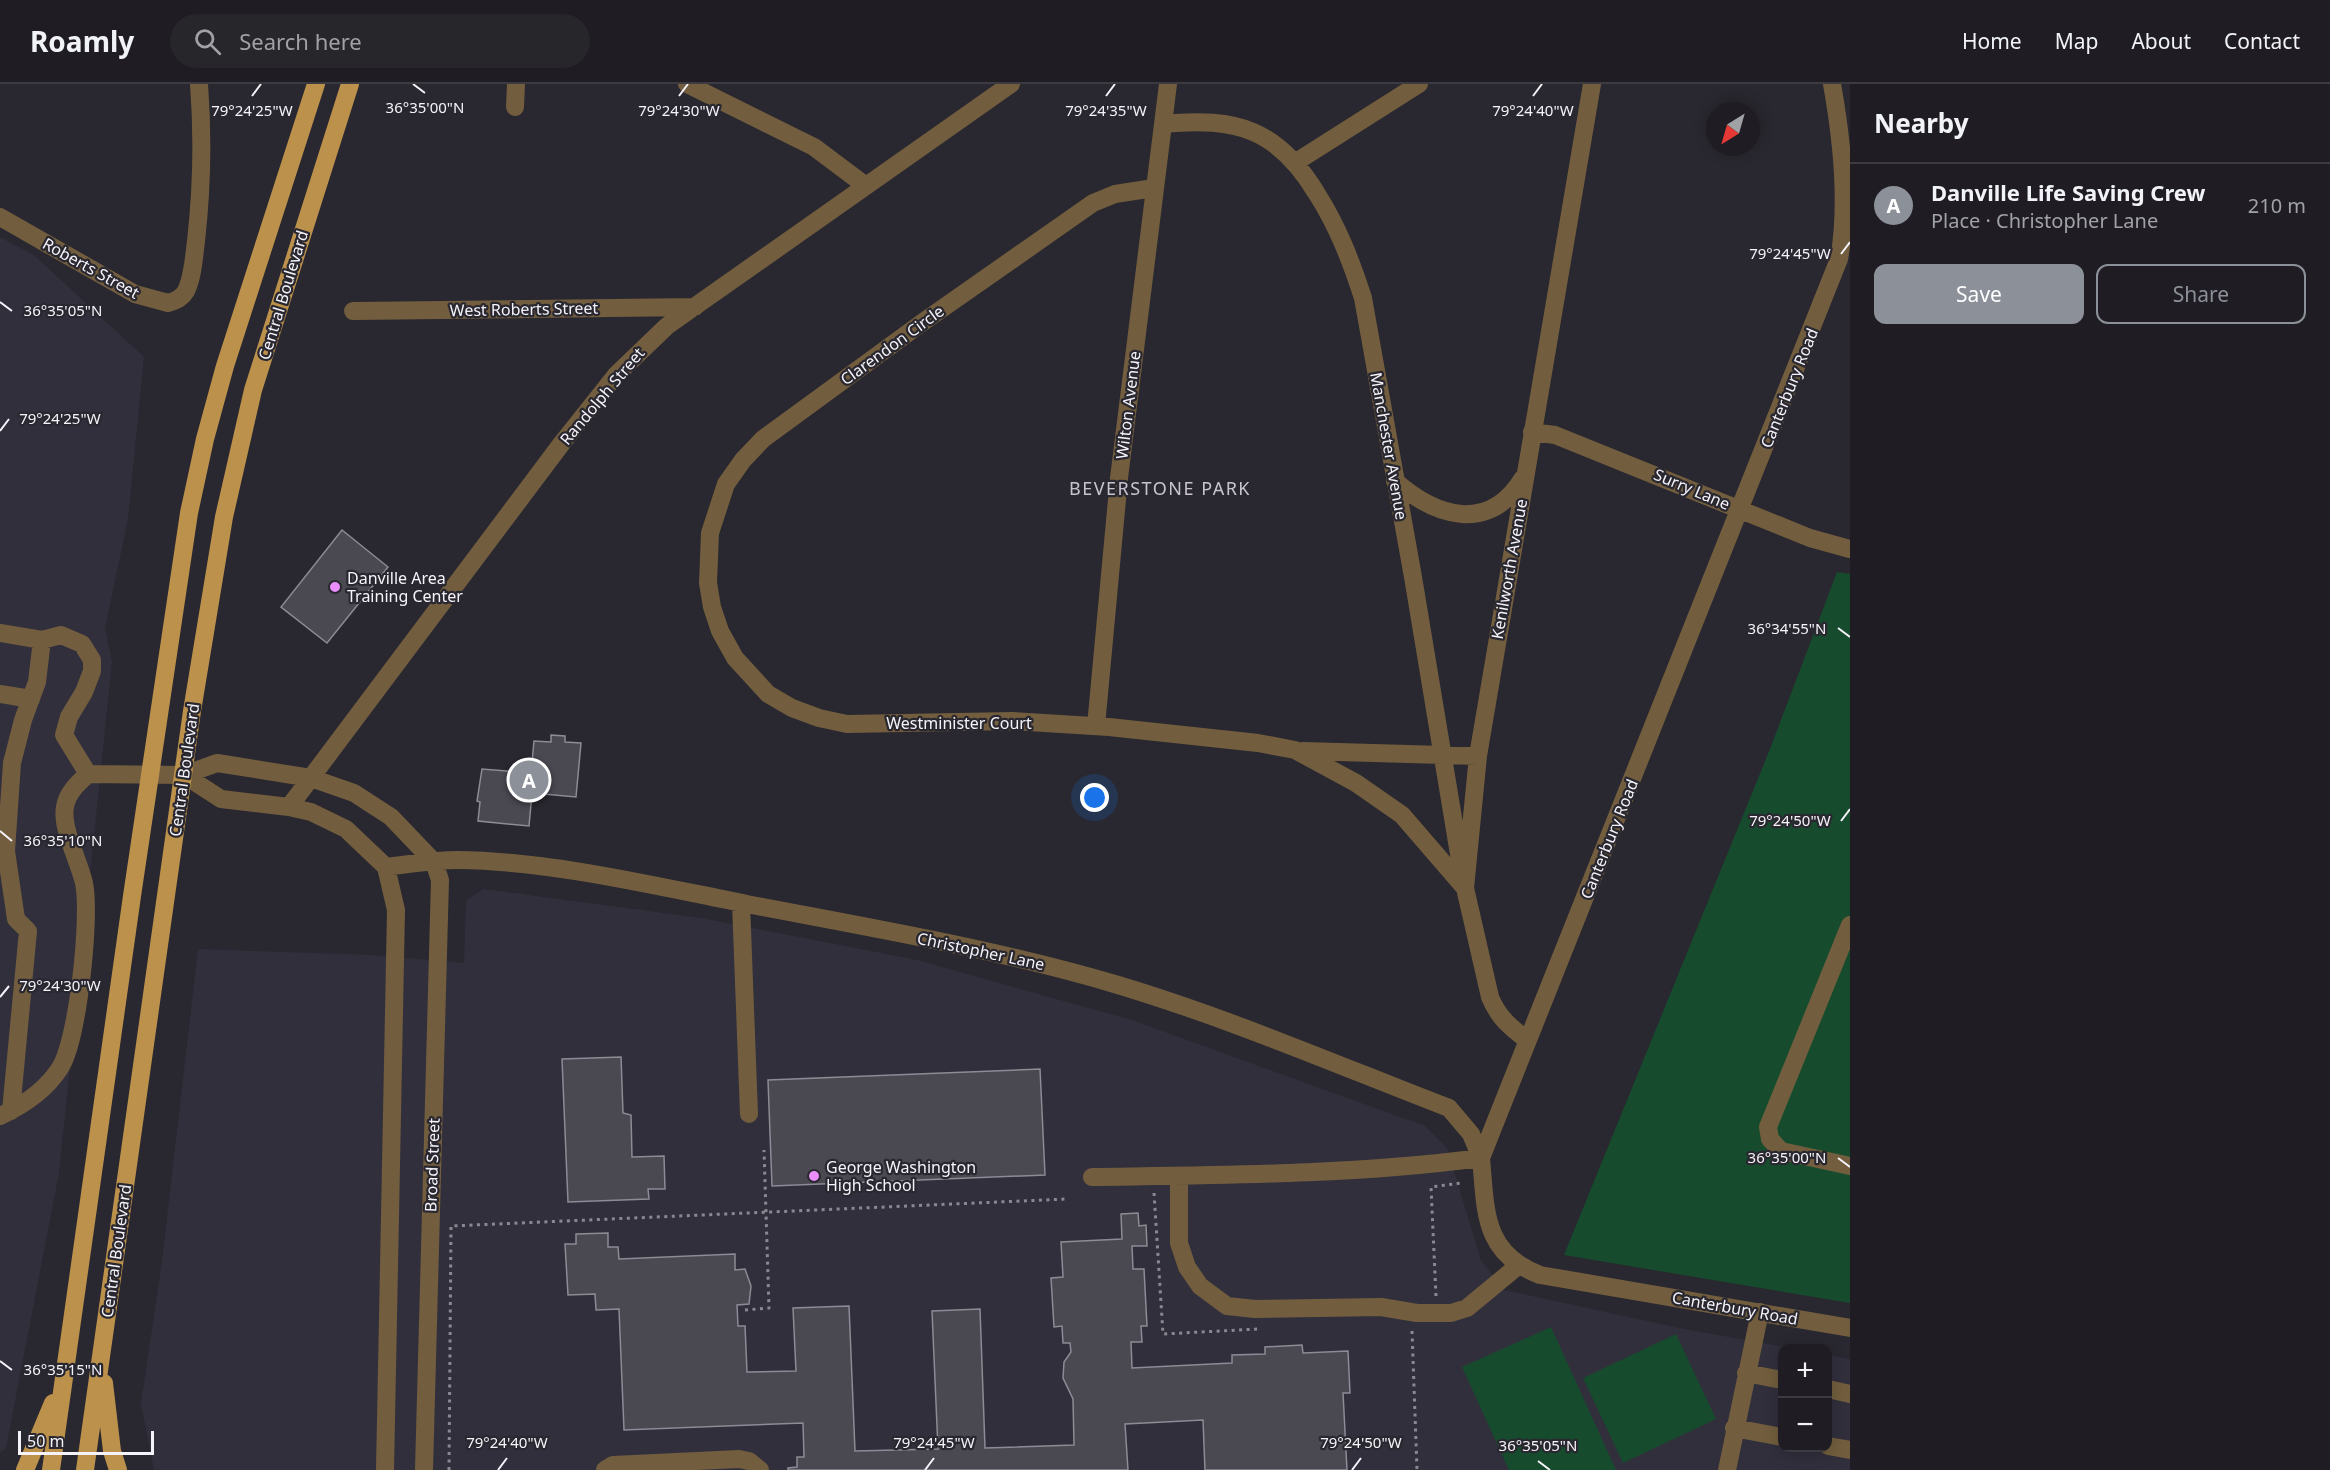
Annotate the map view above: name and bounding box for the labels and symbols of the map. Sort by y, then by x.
text: 36°35'00"N [386,97,464,117]
text: 79°24'25"W [211,100,293,120]
text: 79°24'30"W [638,100,720,120]
text: 79°24'35"W [1065,100,1147,120]
text: 79°24'40"W [1492,100,1574,120]
north arrow [1706,102,1760,156]
street label: Central Boulevard [253,228,313,362]
street label: Roberts Street [39,232,143,304]
text: 79°24'45"W [1749,243,1831,263]
street label: West Roberts Street [450,297,599,321]
text: 36°35'05"N [24,300,102,320]
street label: Clarendon Circle [836,300,948,390]
street label: Canterbury Road [1755,325,1823,451]
street label: Randolph Street [555,342,649,449]
street label: Wilton Avenue [1110,350,1146,460]
street label: Manchester Avenue [1365,371,1413,521]
text: 79°24'25"W [19,408,101,428]
street label: Surry Lane [1651,463,1733,515]
district label: BEVERSTONE PARK [1069,476,1251,500]
street label: Kenilworth Avenue [1486,497,1532,641]
place label: Danville Area Training Center [347,567,463,607]
marker: Danville Area Training Center [328,580,342,594]
text: 36°34'55"N [1748,618,1826,638]
street label: Central Boulevard [164,702,204,838]
street label: Westminister Court [886,712,1032,734]
pin: A [510,758,548,802]
street label: Canterbury Road [1575,776,1643,902]
your location [1080,783,1109,812]
text: 79°24'50"W [1749,810,1831,830]
text: 36°35'10"N [24,830,102,850]
street label: Christopher Lane [915,927,1047,975]
text: 79°24'30"W [19,975,101,995]
street label: Broad Street [419,1117,445,1212]
text: 36°35'00"N [1748,1147,1826,1167]
place label: George Washington High School [826,1156,976,1196]
marker: George Washington High School [807,1169,821,1183]
street label: Central Boulevard [96,1183,136,1319]
street label: Canterbury Road [1670,1286,1800,1330]
text: 36°35'15"N [24,1359,102,1379]
scale bar [18,1428,154,1456]
text: 79°24'40"W [466,1432,548,1452]
text: 79°24'45"W [893,1432,975,1452]
text: 79°24'50"W [1320,1432,1402,1452]
text: 36°35'05"N [1499,1435,1577,1455]

